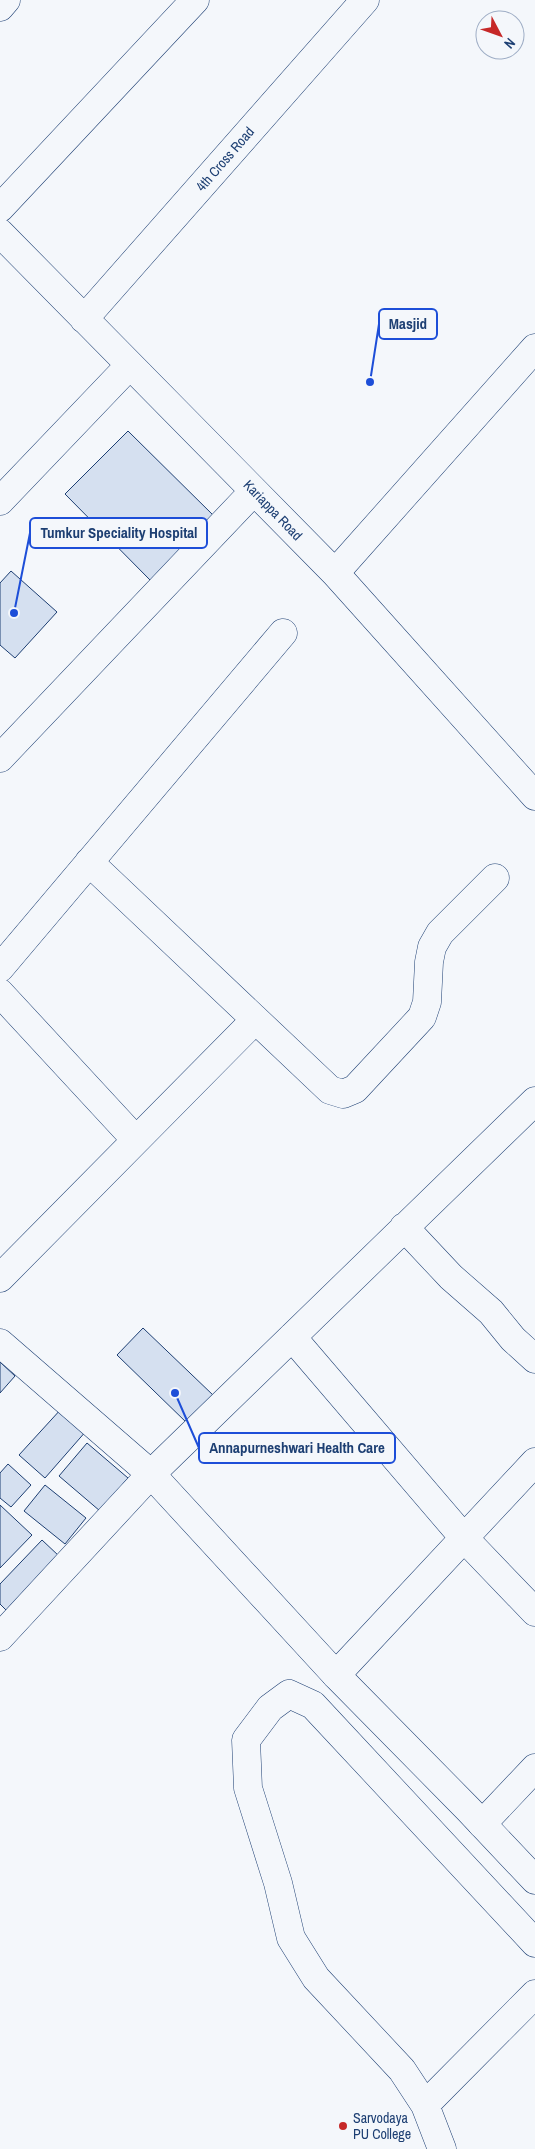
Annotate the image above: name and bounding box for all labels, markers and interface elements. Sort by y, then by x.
north arrow [475,10,525,60]
text: N [500,34,519,53]
street label: 4th Cross Road [192,123,258,195]
callout: Masjid [379,309,437,339]
text: Masjid [389,313,427,334]
street label: Kariappa Road [240,476,306,544]
callout: Tumkur Speciality Hospital [30,518,207,548]
text: Tumkur Speciality Hospital [40,522,198,543]
callout: Annapurneshwari Health Care [199,1433,395,1463]
text: Annapurneshwari Health Care [209,1437,385,1458]
place label: Sarvodaya PU College [353,2109,411,2143]
marker: Sarvodaya PU College [337,2120,349,2132]

